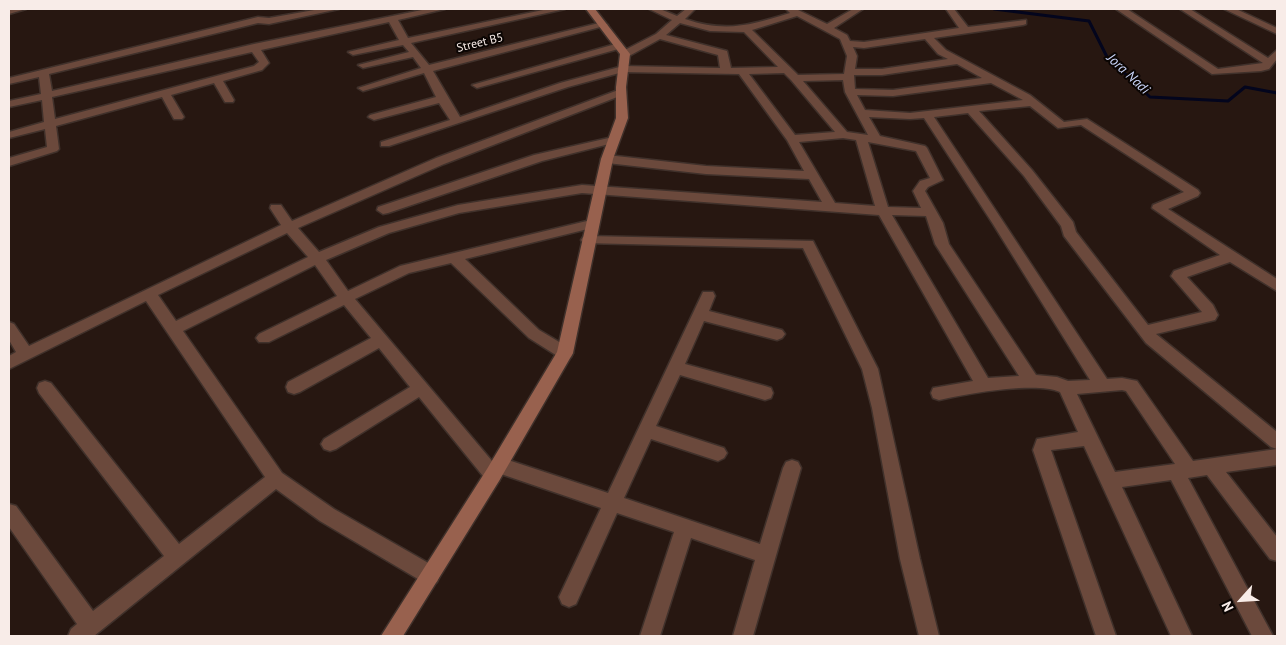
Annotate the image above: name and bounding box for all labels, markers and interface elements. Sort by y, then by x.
street label: Street B5 [455,30,505,56]
water label: Jora Nadi [1103,50,1153,98]
north arrow [1216,575,1266,625]
text: N [1217,599,1238,615]

